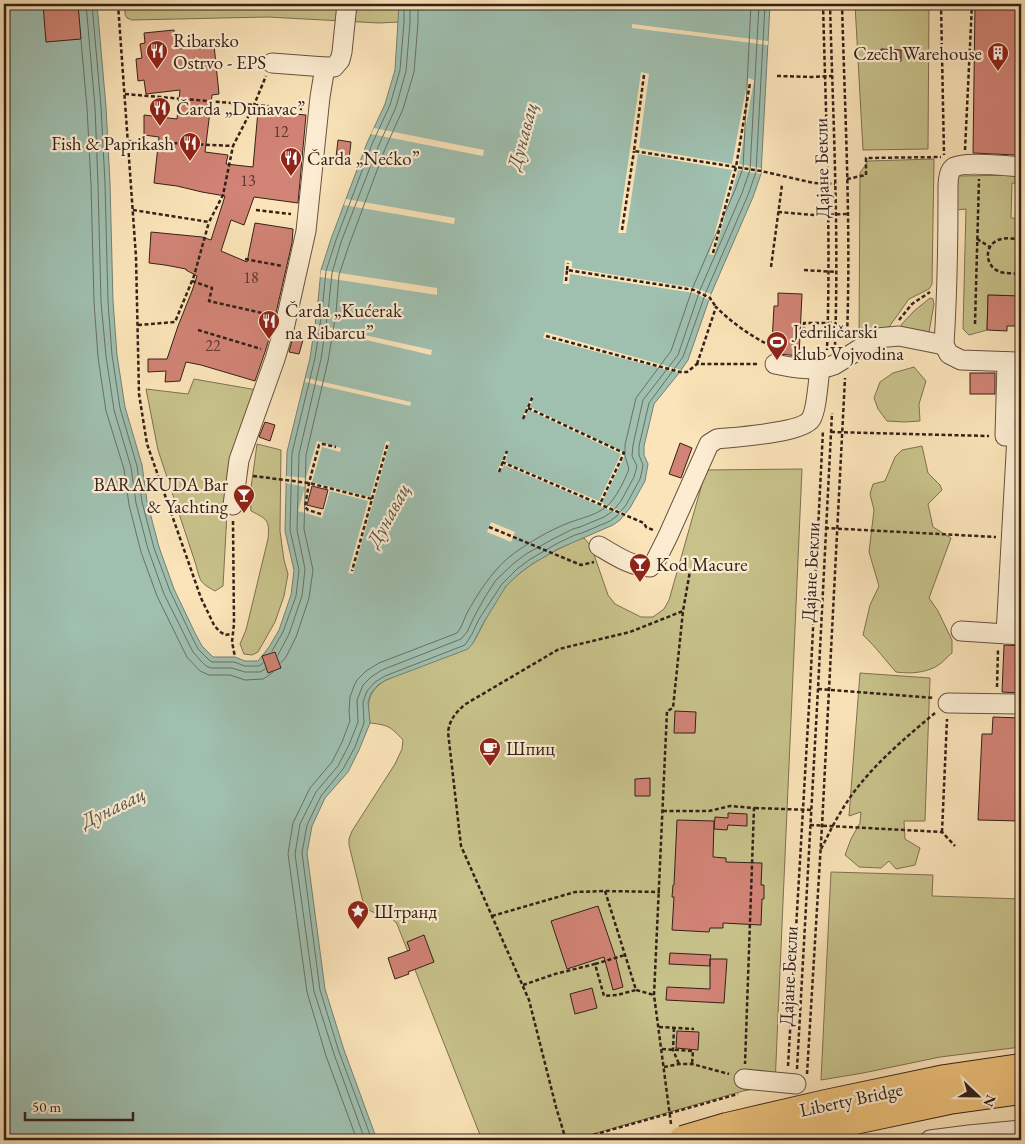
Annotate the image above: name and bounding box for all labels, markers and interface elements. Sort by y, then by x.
place label: Ribarsko Ostrvo - EPS [173,28,266,75]
restaurant icon: Ribarsko Ostrvo - EPS [145,39,169,70]
place label: Czech Warehouse [853,41,982,66]
building icon: Czech Warehouse [986,41,1010,72]
restaurant icon: Čarda „Dunavac” [148,96,172,127]
place label: Čarda „Dunavac” [176,96,305,121]
water label: Дунавац [500,99,543,175]
street label: Дајане Бекли [808,117,835,218]
house number: 12 [273,121,289,142]
place label: Fish & Paprikash [51,131,174,156]
restaurant icon: Fish & Paprikash [178,131,202,162]
restaurant icon: Čarda „Nećko” [279,146,303,177]
place label: Čarda „Nećko” [307,146,420,171]
house number: 13 [240,170,256,191]
house number: 18 [243,267,259,288]
place label: Čarda „Kućerak na Ribarcu” [285,298,403,345]
restaurant icon: Čarda „Kućerak na Ribarcu” [257,309,281,340]
place label: Jedriličarski klub Vojvodina [791,319,904,366]
sports icon: Jedriličarski klub Vojvodina [765,330,789,361]
house number: 22 [205,335,221,356]
place label: BARAKUDA Bar & Yachting [93,472,229,519]
water label: Дунавац [359,479,416,553]
bar icon: BARAKUDA Bar & Yachting [232,483,256,514]
street label: Дајане Бекли [795,521,826,623]
bar icon: Kod Macure [628,552,652,583]
place label: Kod Macure [656,552,748,577]
cafe icon: Шпиц [478,736,502,767]
place label: Шпиц [506,736,555,761]
water label: Дунавац [75,780,150,835]
place icon: Штранд [346,899,370,930]
place label: Штранд [374,899,437,924]
street label: Дајане Бекли [773,925,804,1027]
north arrow [952,1072,1002,1122]
street label: Liberty Bridge [797,1076,905,1123]
scale bar [25,1089,132,1121]
text: N [979,1092,1001,1110]
text: 50 m [32,1097,61,1116]

